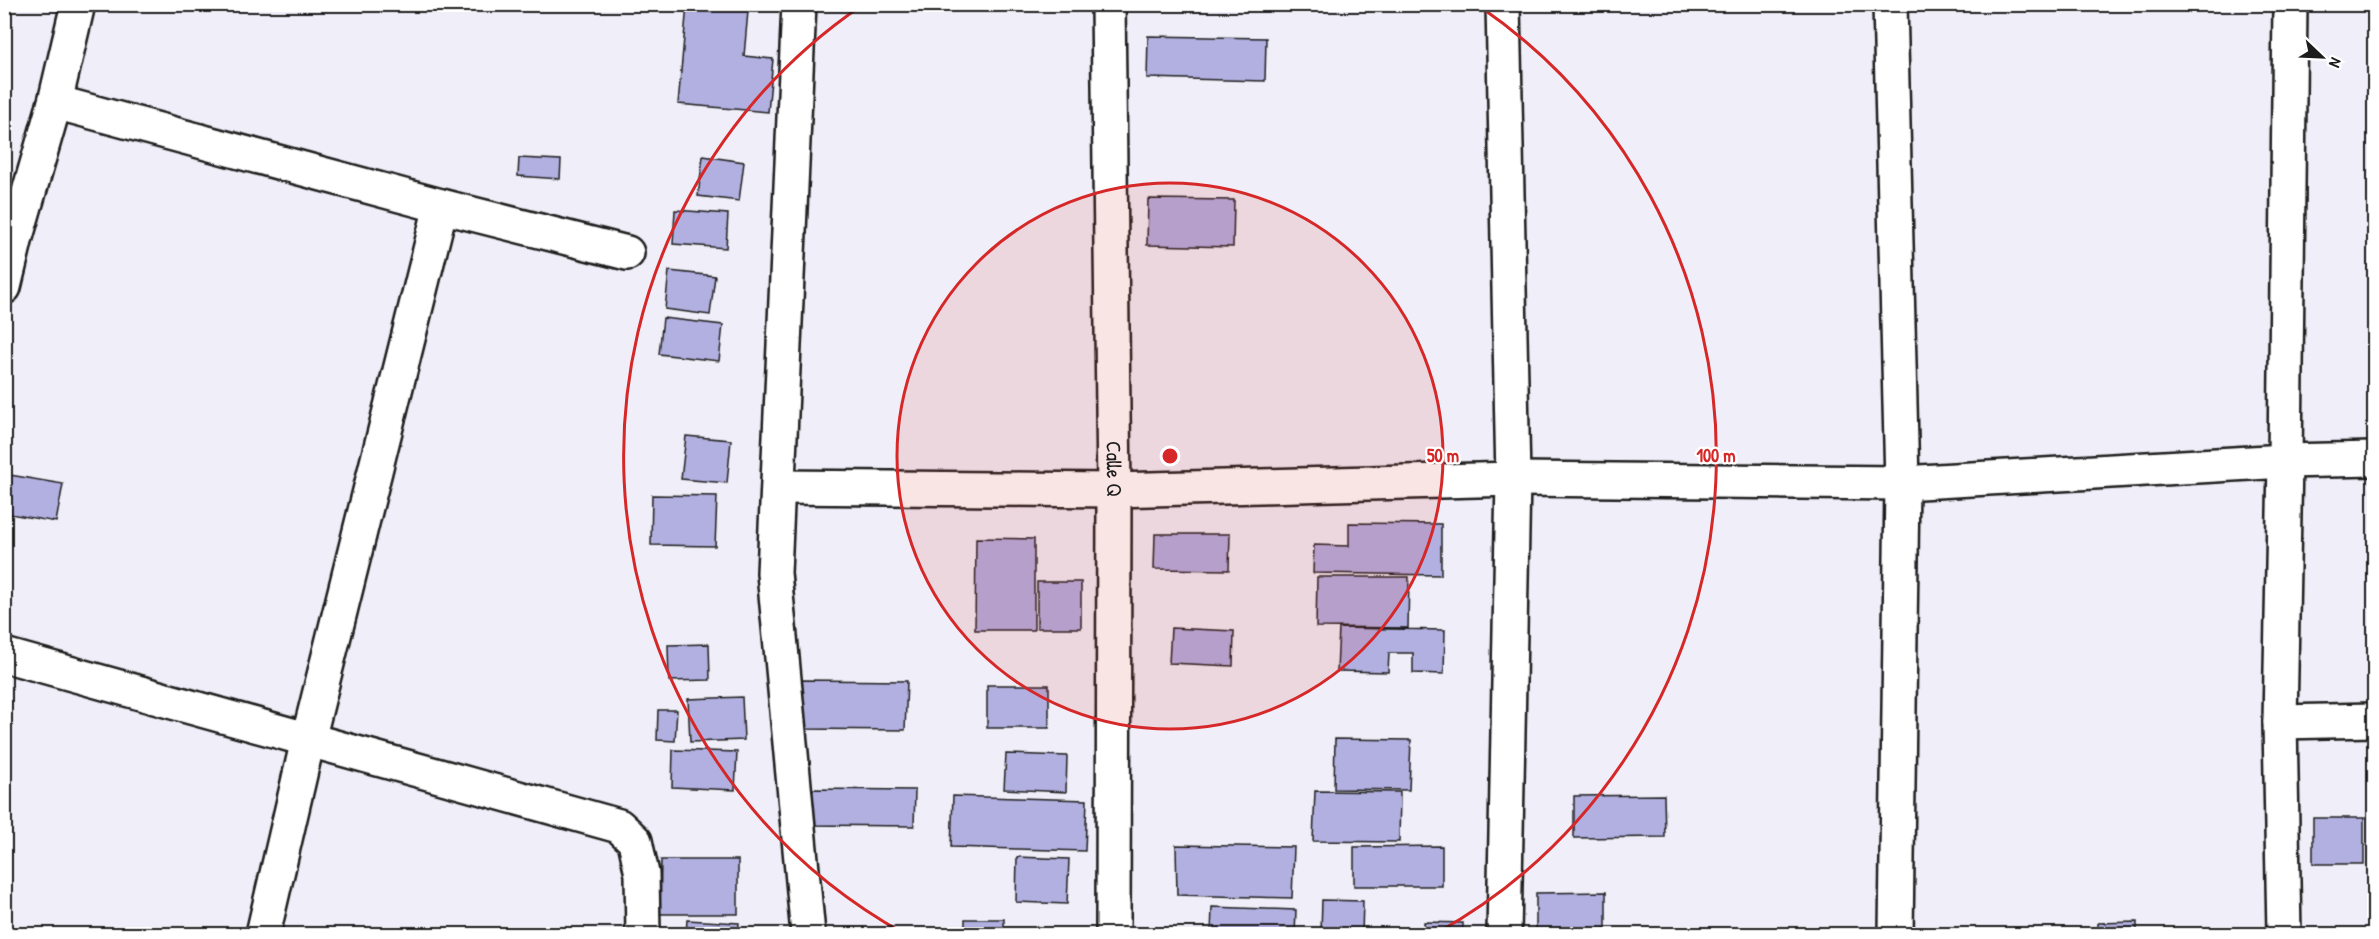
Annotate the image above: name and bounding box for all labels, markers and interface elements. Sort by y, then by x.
north arrow [2292,27,2352,87]
text: N [2324,55,2348,72]
street label: Calle Q [1099,441,1129,497]
text: 50 m [1427,443,1459,468]
text: 100 m [1696,443,1736,468]
centre of rings [1160,446,1180,466]

